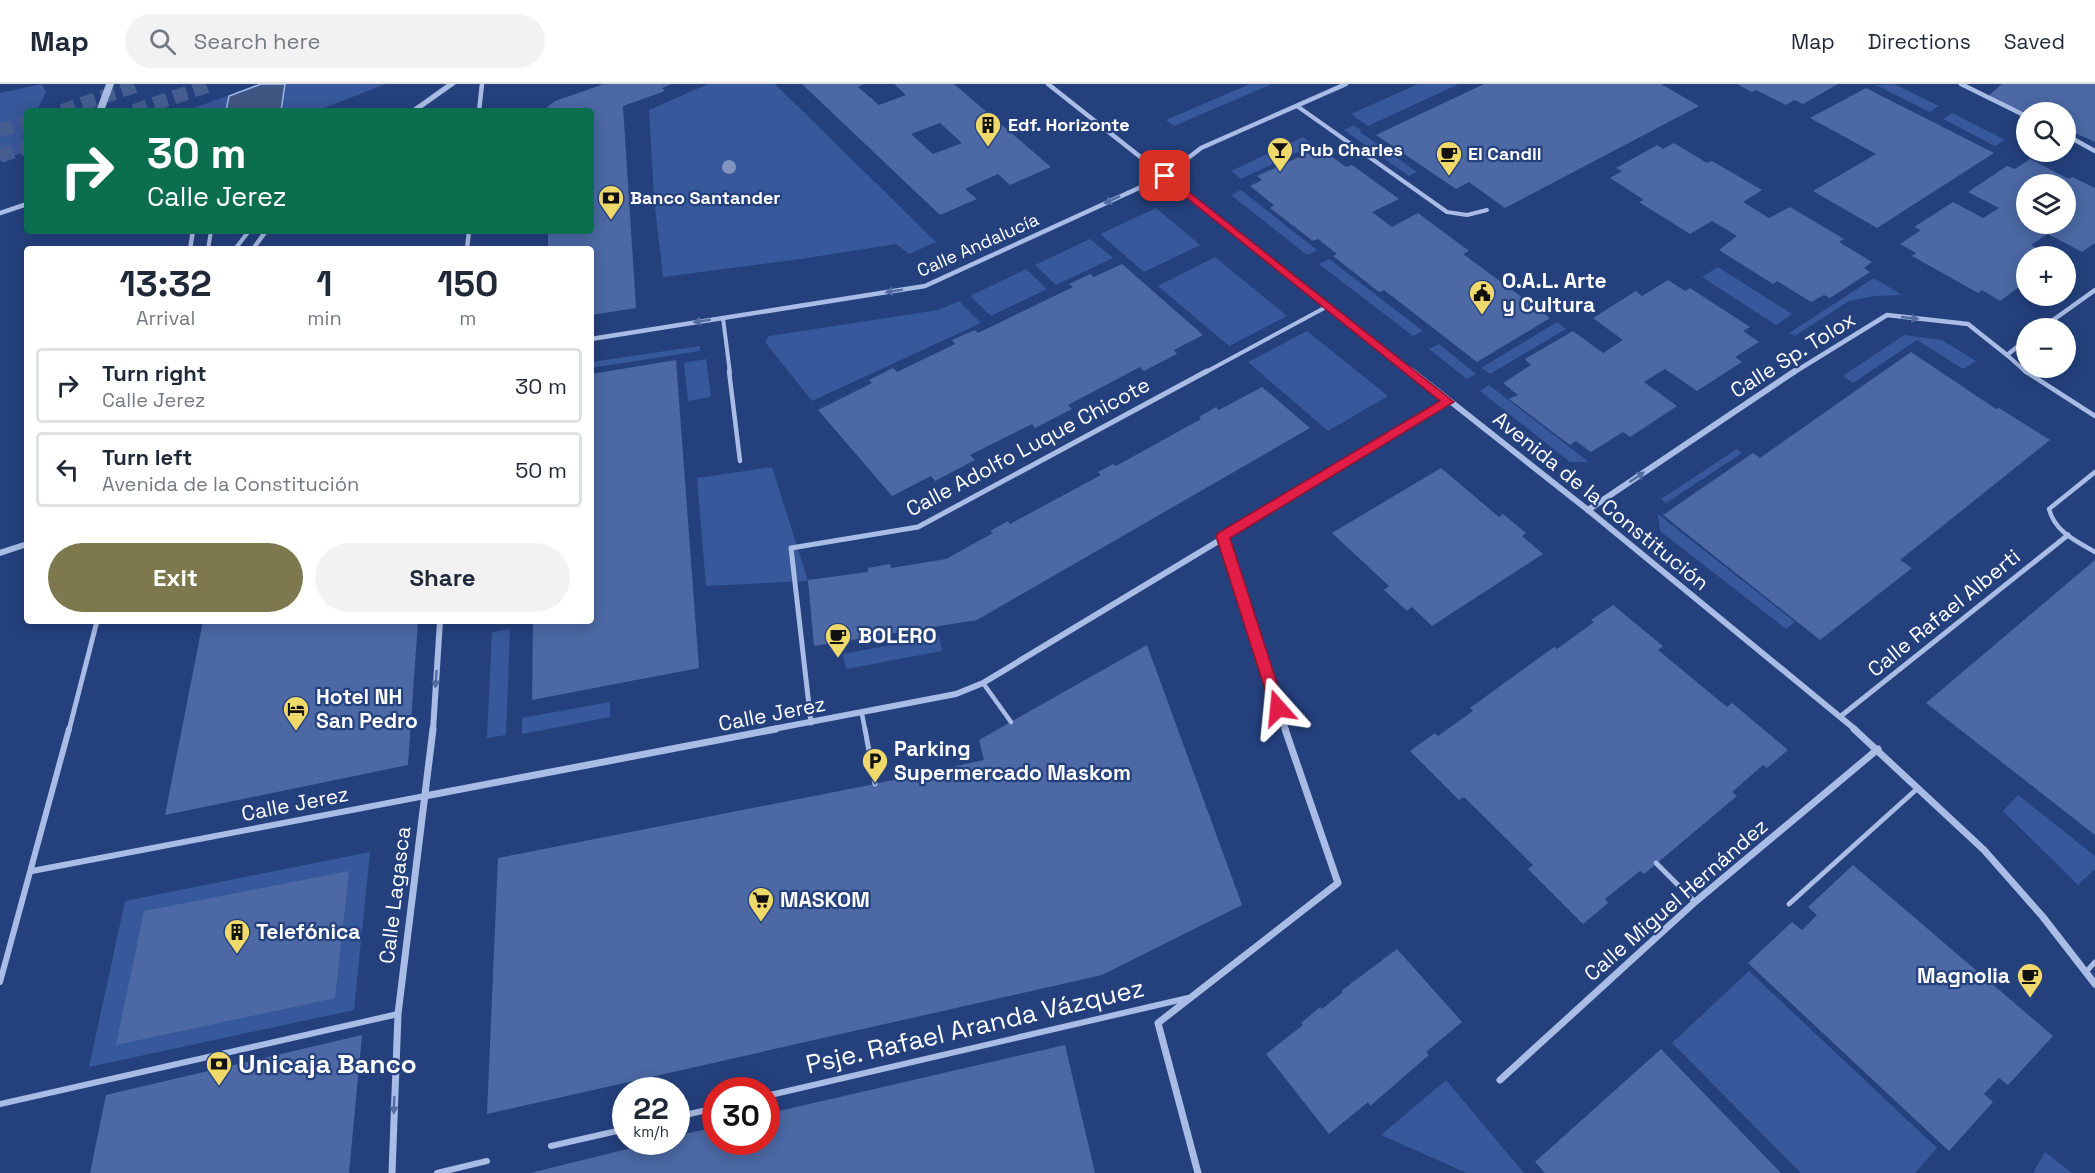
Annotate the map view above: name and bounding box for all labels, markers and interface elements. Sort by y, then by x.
search box [125,14,545,68]
text: Map [30,23,89,59]
icon: search [146,25,179,58]
text: Search here [194,27,321,55]
text: Map [1791,28,1835,55]
text: Directions [1868,28,1971,55]
text: Saved [2004,28,2065,55]
map controls [2016,102,2076,378]
button: search [2016,102,2076,162]
building icon: Edf. Horizonte [973,110,1003,148]
place label: Edf. Horizonte [1008,113,1130,136]
text: 30 m [147,127,246,180]
icon: right [48,132,126,210]
bar icon: Pub Charles [1265,135,1295,173]
place label: Pub Charles [1300,138,1403,161]
cafe icon: El Candil [1434,139,1464,177]
place label: El Candil [1468,142,1541,165]
pin [1139,150,1190,201]
icon: arrive [1148,159,1181,192]
button: layers [2016,174,2076,234]
text: Calle Jerez [147,179,287,214]
bank icon: Banco Santander [596,183,626,221]
place label: Banco Santander [630,186,780,209]
one-way arrow [1104,196,1121,205]
street label: Calle Andalucía [913,207,1042,282]
button: + [2016,246,2076,306]
text: 13:32 [120,261,212,307]
text: 1 [316,261,333,307]
text: 150 [437,261,498,307]
place label: O.A.L. Arte y Cultura [1502,267,1607,318]
public building icon: O.A.L. Arte y Cultura [1467,278,1497,316]
one-way arrow [885,287,904,296]
text: Arrival [136,305,195,331]
text: min [307,305,342,331]
text: m [459,305,476,331]
street label: Calle Sp. Tolox [1725,305,1860,404]
one-way arrow [1900,313,1919,323]
one-way arrow [692,317,711,326]
button: − [2016,318,2076,378]
text: Turn right [102,359,207,387]
icon: right [51,369,84,402]
street label: Calle Adolfo Luque Chicote [901,371,1154,522]
text: 30 m [515,372,567,400]
text: Calle Jerez [102,387,205,413]
street label: Avenida de la Constitución [1488,405,1715,596]
text: Turn left [102,443,192,471]
icon: left [51,453,84,486]
text: 50 m [515,456,567,484]
text: Avenida de la Constitución [102,471,359,497]
one-way arrow [1629,472,1645,483]
button: Exit [48,543,303,612]
button: Share [315,543,570,612]
street label: Calle Rafael Alberti [1862,543,2026,683]
cafe icon: BOLERO [823,621,853,659]
place label: BOLERO [858,622,937,649]
one-way arrow [432,670,441,689]
position arrow [1246,676,1310,740]
place label: Hotel NH San Pedro [316,683,418,734]
street label: Calle Jerez [716,690,828,737]
hotel icon: Hotel NH San Pedro [281,694,311,732]
place label: Parking Supermercado Maskom [894,735,1131,786]
parking icon: Parking Supermercado Maskom [860,746,890,784]
street label: Calle Jerez [239,780,351,827]
street label: Calle Miguel Hernández [1578,812,1773,987]
street label: Calle Lagasca [373,825,416,965]
supermarket icon: MASKOM [746,885,776,923]
place label: MASKOM [780,886,870,913]
building icon: Telefónica [222,917,252,955]
place label: Telefónica [256,918,361,945]
cafe icon: Magnolia [2015,961,2045,999]
place label: Magnolia [1917,962,2010,989]
street label: Psje. Rafael Aranda Vázquez [802,970,1148,1082]
place label: Unicaja Banco [238,1047,417,1081]
bank icon: Unicaja Banco [204,1049,234,1087]
speed limit sign: 30 [702,1077,780,1155]
text: 22 [633,1089,669,1128]
one-way arrow [390,1095,399,1114]
text: km/h [633,1122,669,1141]

